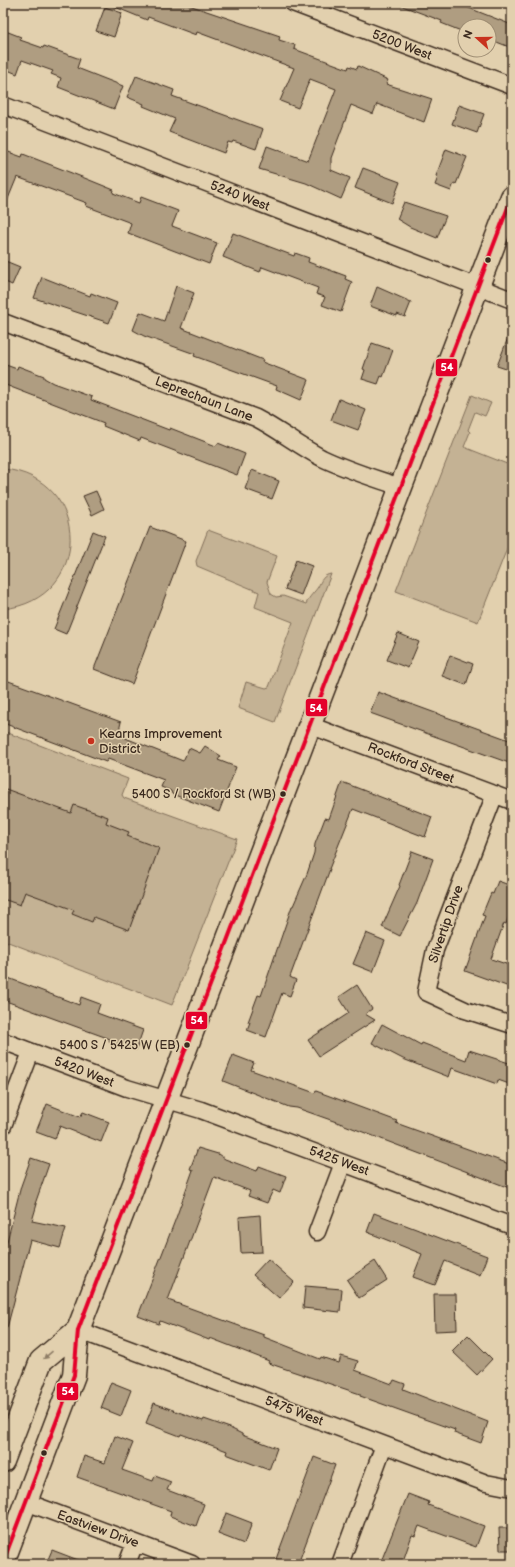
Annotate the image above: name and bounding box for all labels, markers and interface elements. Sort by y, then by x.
north arrow [457,18,497,58]
street label: 5200 West [370,26,434,64]
text: N [461,28,476,41]
street label: 5240 West [208,177,272,215]
unlabelled marker [483,255,493,265]
line badge: 54 [435,358,458,377]
text: 54 [441,361,454,374]
street label: Leprechaun Lane [153,373,255,425]
line badge: 54 [305,698,328,717]
text: 54 [310,702,323,715]
place label: Kearns Improvement District [99,726,222,757]
marker: Kearns Improvement District [86,736,96,746]
street label: Rockford Street [365,739,457,787]
place label: 5400 S / Rockford St (WB) [132,787,276,802]
marker: 5400 S / Rockford St (WB) [278,789,288,799]
street label: Silvertip Drive [425,883,467,965]
line badge: 54 [185,1011,208,1030]
text: 54 [191,1014,204,1027]
place label: 5400 S / 5425 W (EB) [60,1038,180,1053]
marker: 5400 S / 5425 W (EB) [182,1040,192,1050]
street label: 5420 West [52,1053,116,1091]
street label: 5425 West [307,1143,371,1179]
one-way arrow [43,1351,53,1360]
line badge: 54 [56,1382,79,1401]
text: 54 [62,1385,75,1398]
street label: 5475 West [262,1393,326,1429]
unlabelled marker [39,1448,49,1458]
street label: Eastview Drive [55,1507,141,1551]

